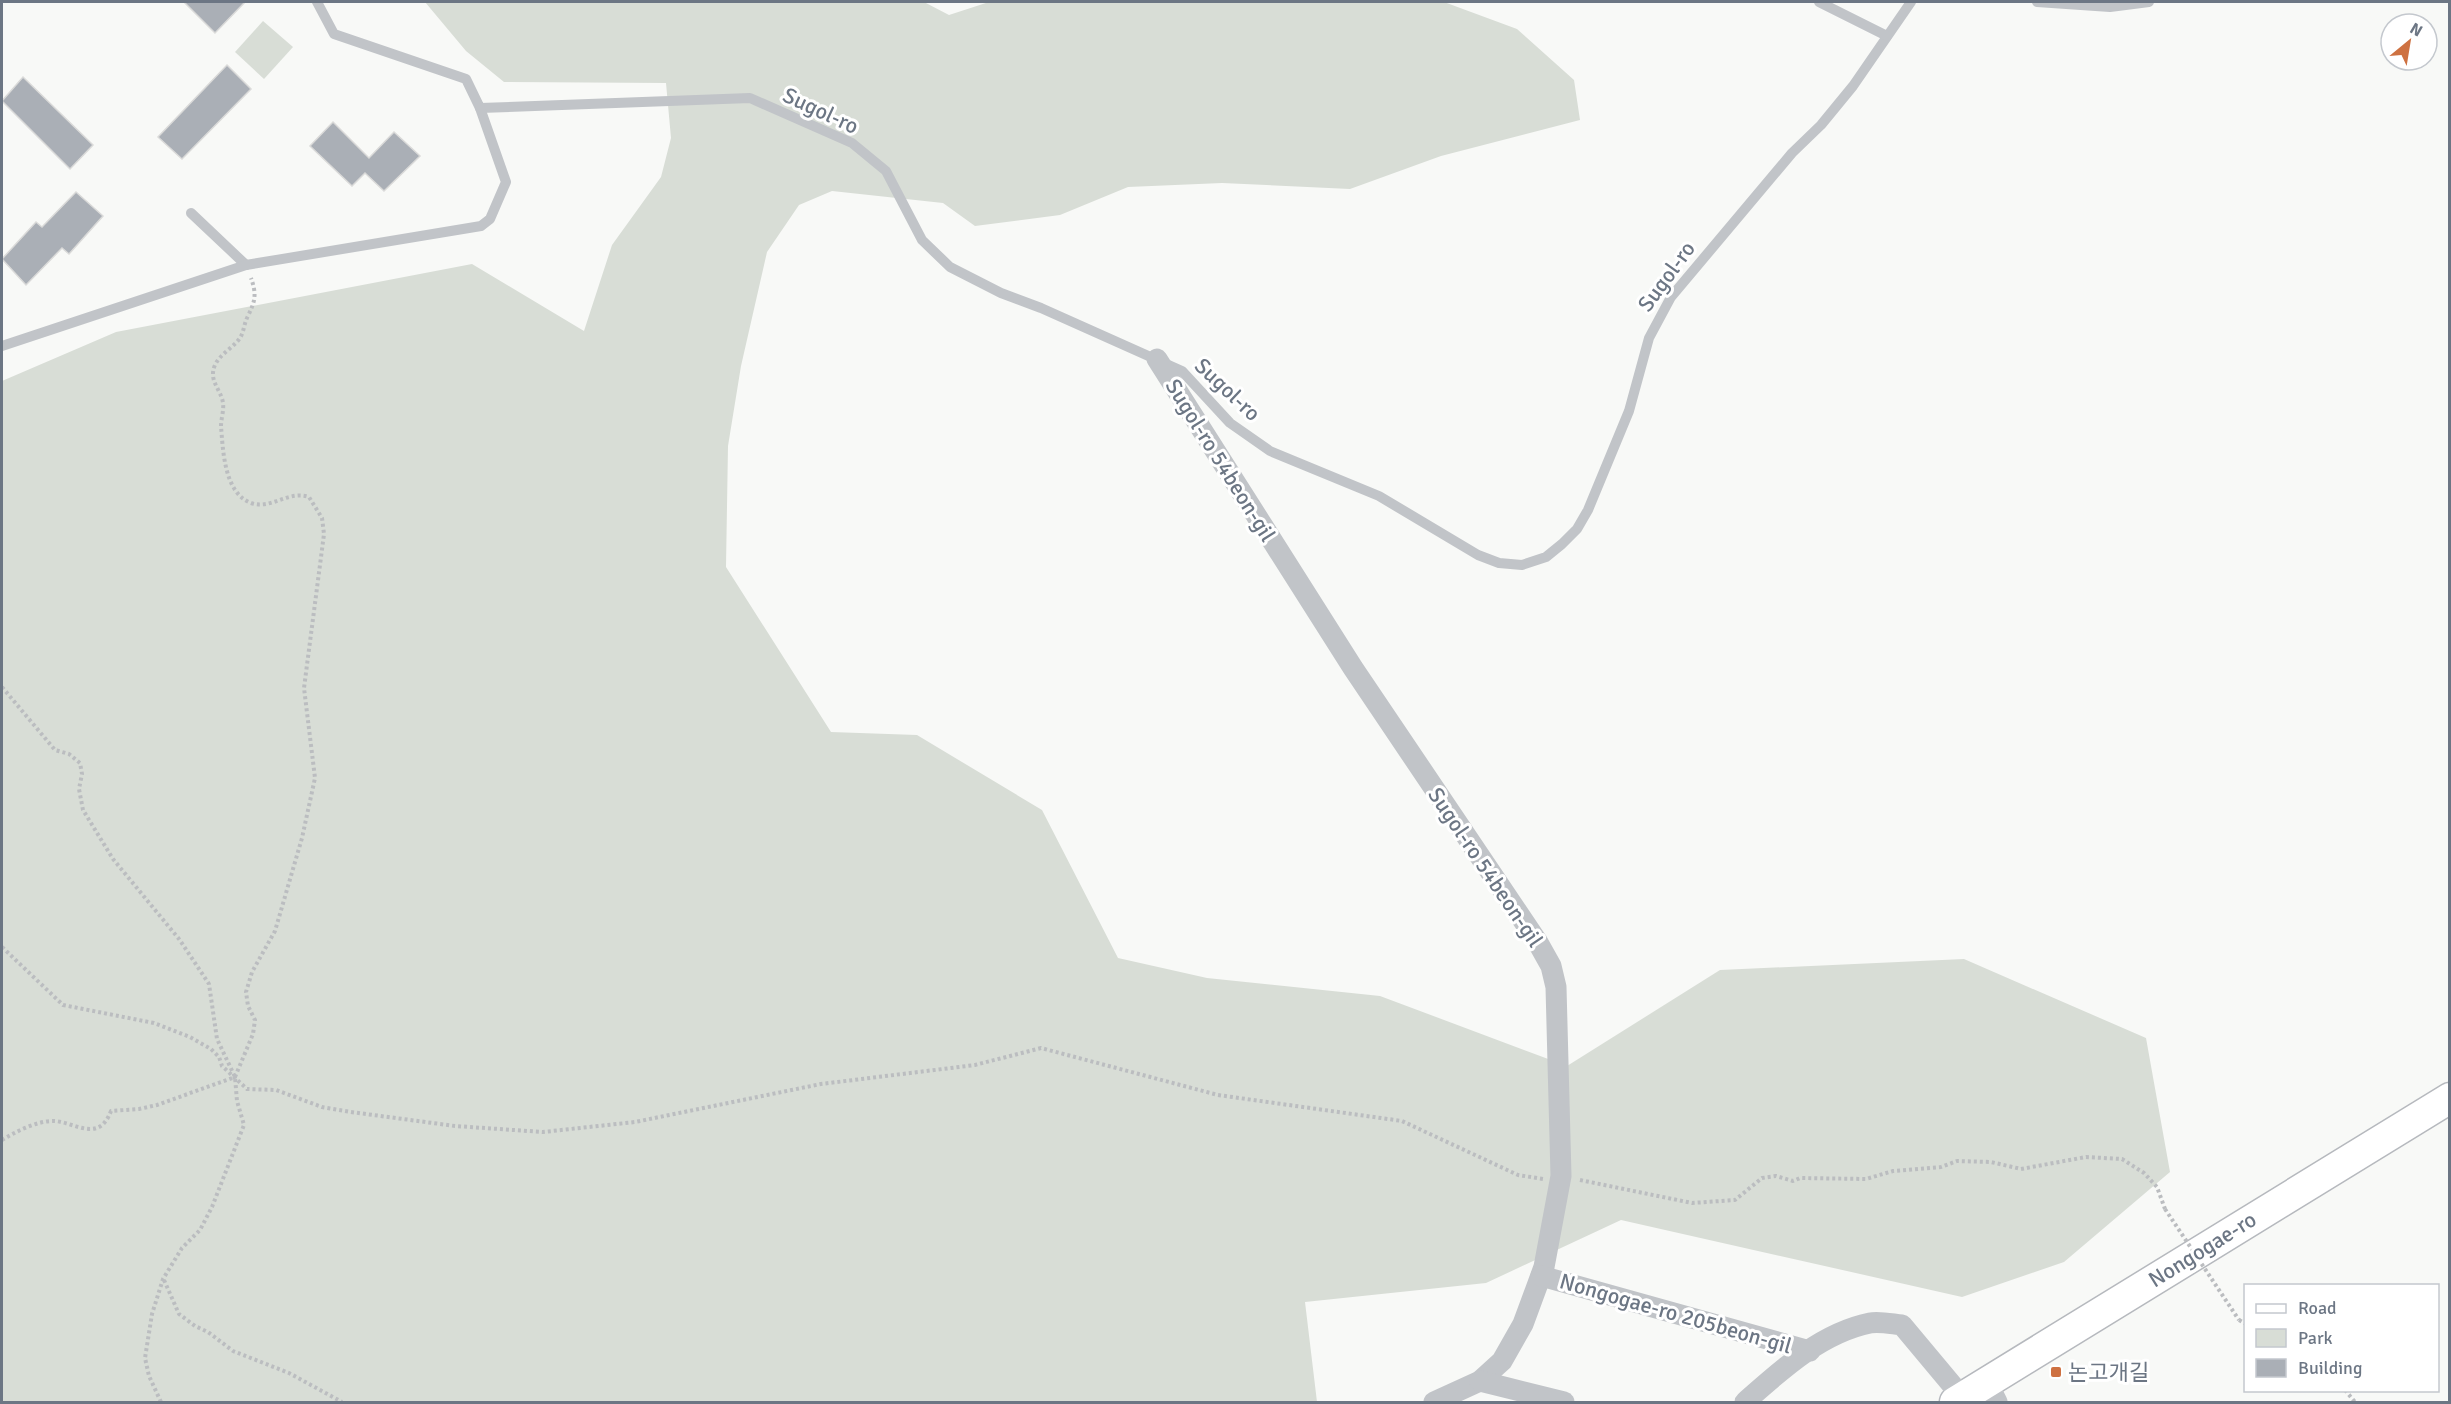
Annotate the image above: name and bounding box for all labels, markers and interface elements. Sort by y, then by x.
north arrow [2379,12,2439,72]
text: N [2406,18,2426,41]
street label: Sugol-ro [779,81,863,140]
street label: Sugol-ro [1632,236,1701,317]
street label: Sugol-ro [1189,352,1266,427]
street label: Sugol-ro 54beon-gil [1160,374,1281,547]
street label: Sugol-ro 54beon-gil [1422,782,1549,952]
street label: Nongogae-ro [2143,1206,2261,1293]
street label: Nongogae-ro 205beon-gil [1557,1267,1795,1360]
legend [2244,1284,2439,1392]
text: Road [2298,1297,2337,1319]
text: Park [2298,1327,2333,1349]
text: Building [2298,1357,2362,1379]
place label: 논고개길 [2068,1359,2149,1386]
marker: 논고개길 [2049,1365,2063,1379]

